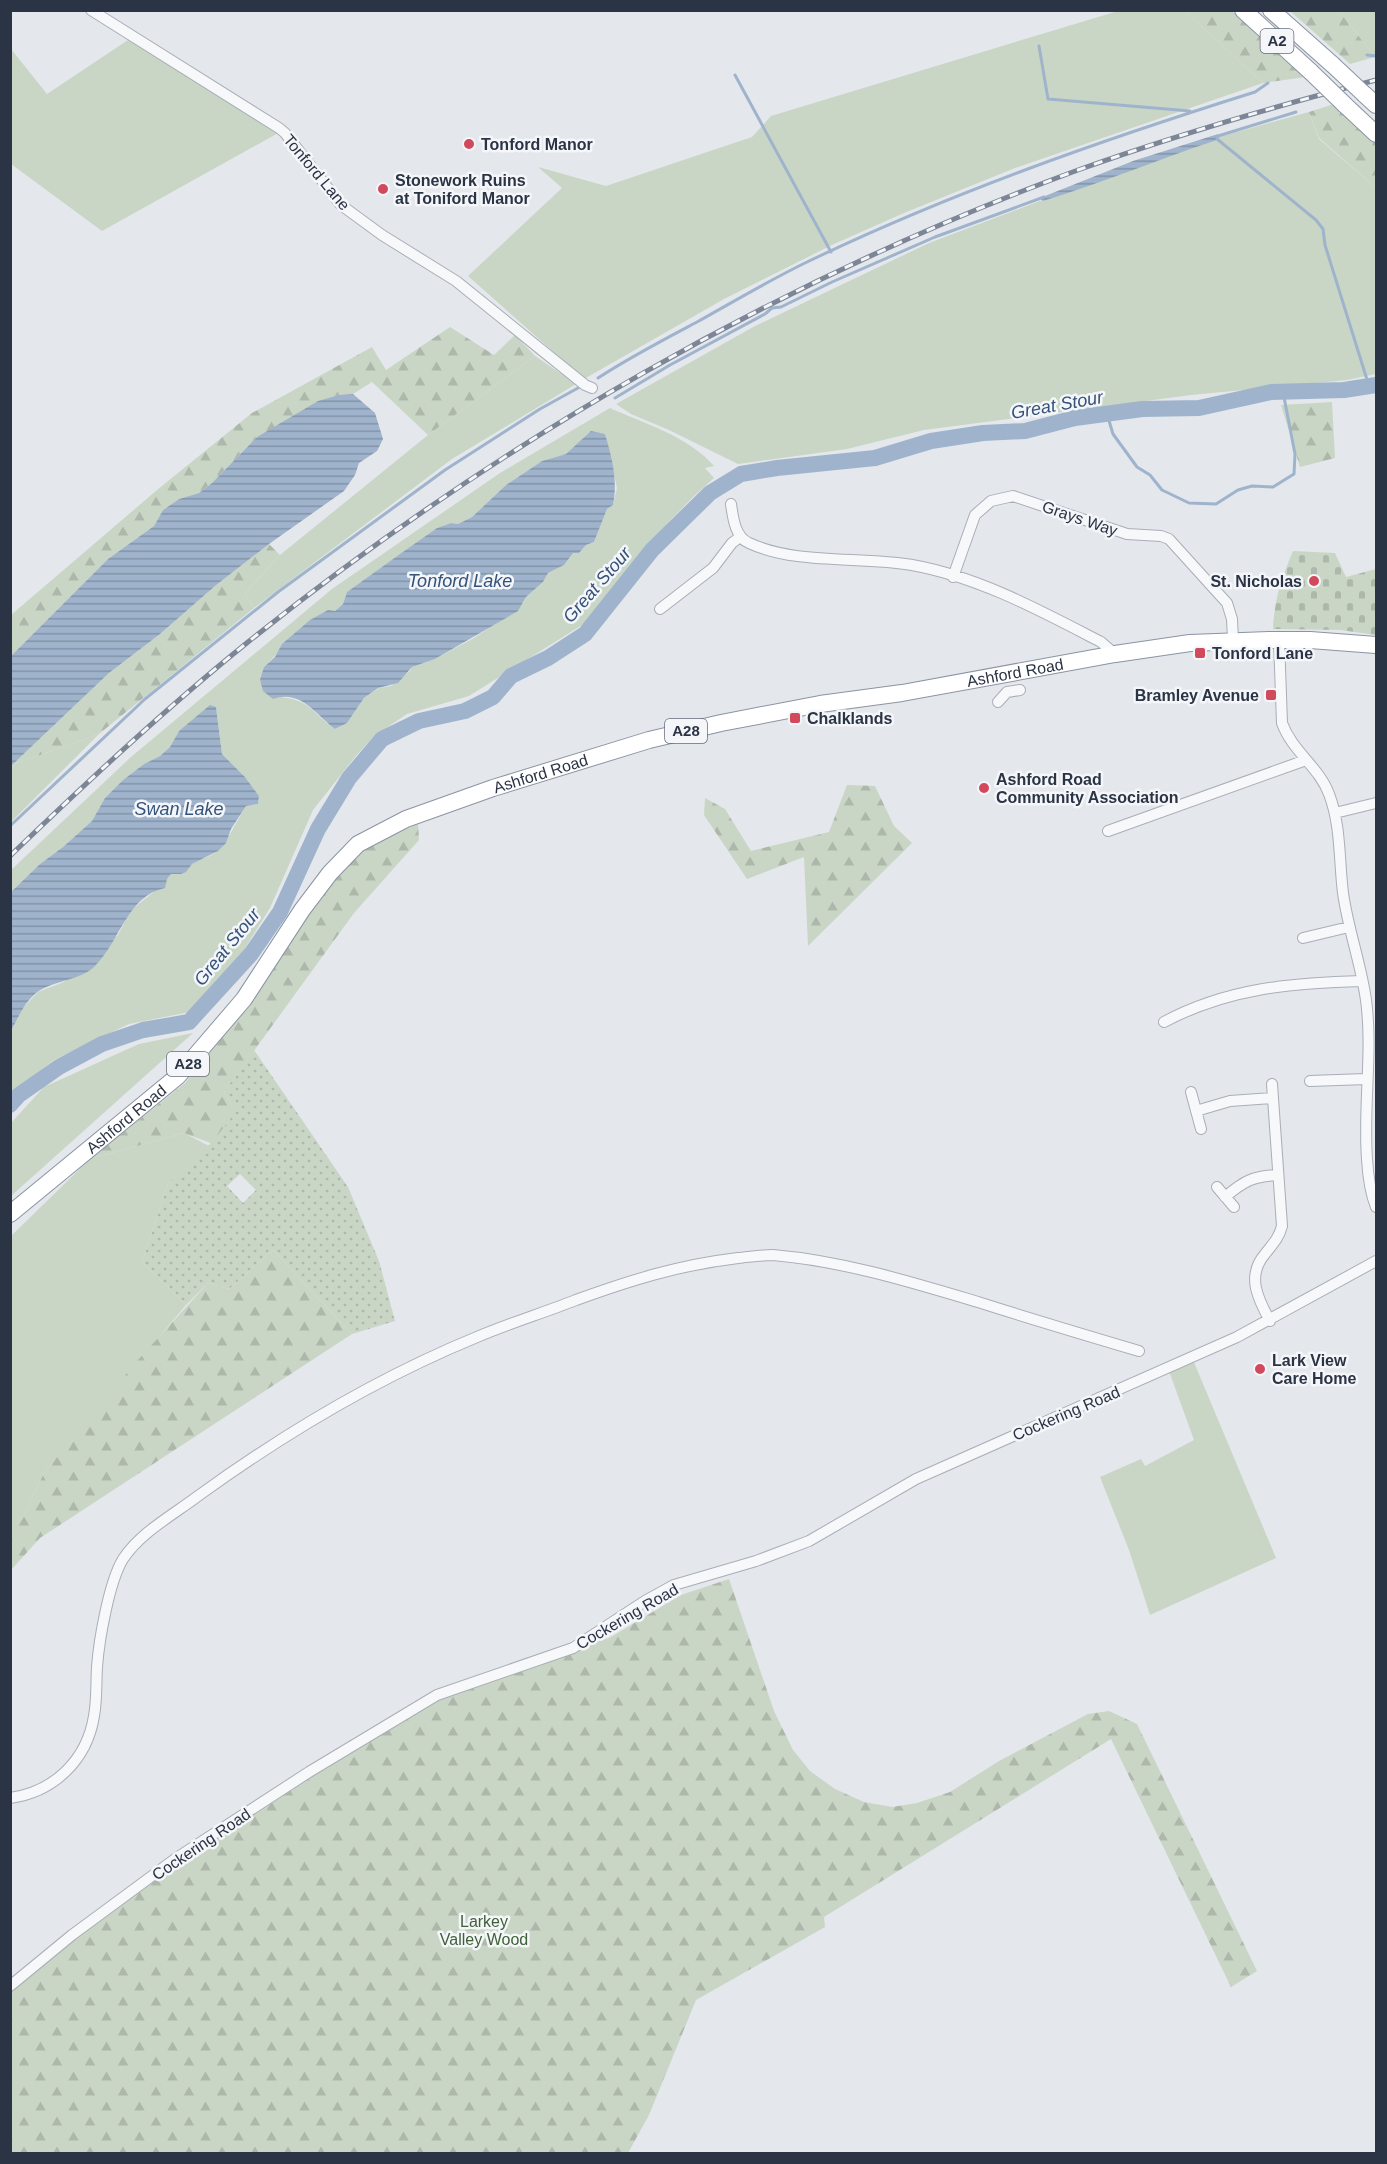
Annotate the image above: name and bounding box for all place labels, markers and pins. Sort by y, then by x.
place label: Tonford Manor [481,136,593,153]
marker: Tonford Manor [462,137,476,151]
place label: Stonework Ruins at Toniford Manor [395,172,530,207]
marker: Stonework Ruins at Toniford Manor [376,182,390,196]
place label: St. Nicholas [1210,573,1302,590]
marker: St. Nicholas [1307,574,1321,588]
place label: Tonford Lane [1212,645,1313,662]
marker: Tonford Lane [1193,646,1207,660]
place label: Bramley Avenue [1135,687,1259,704]
marker: Bramley Avenue [1264,688,1278,702]
place label: Chalklands [807,710,892,727]
marker: Chalklands [788,711,802,725]
place label: Ashford Road Community Association [996,771,1179,806]
marker: Ashford Road Community Association [977,781,991,795]
place label: Lark View Care Home [1272,1352,1357,1387]
marker: Lark View Care Home [1253,1362,1267,1376]

